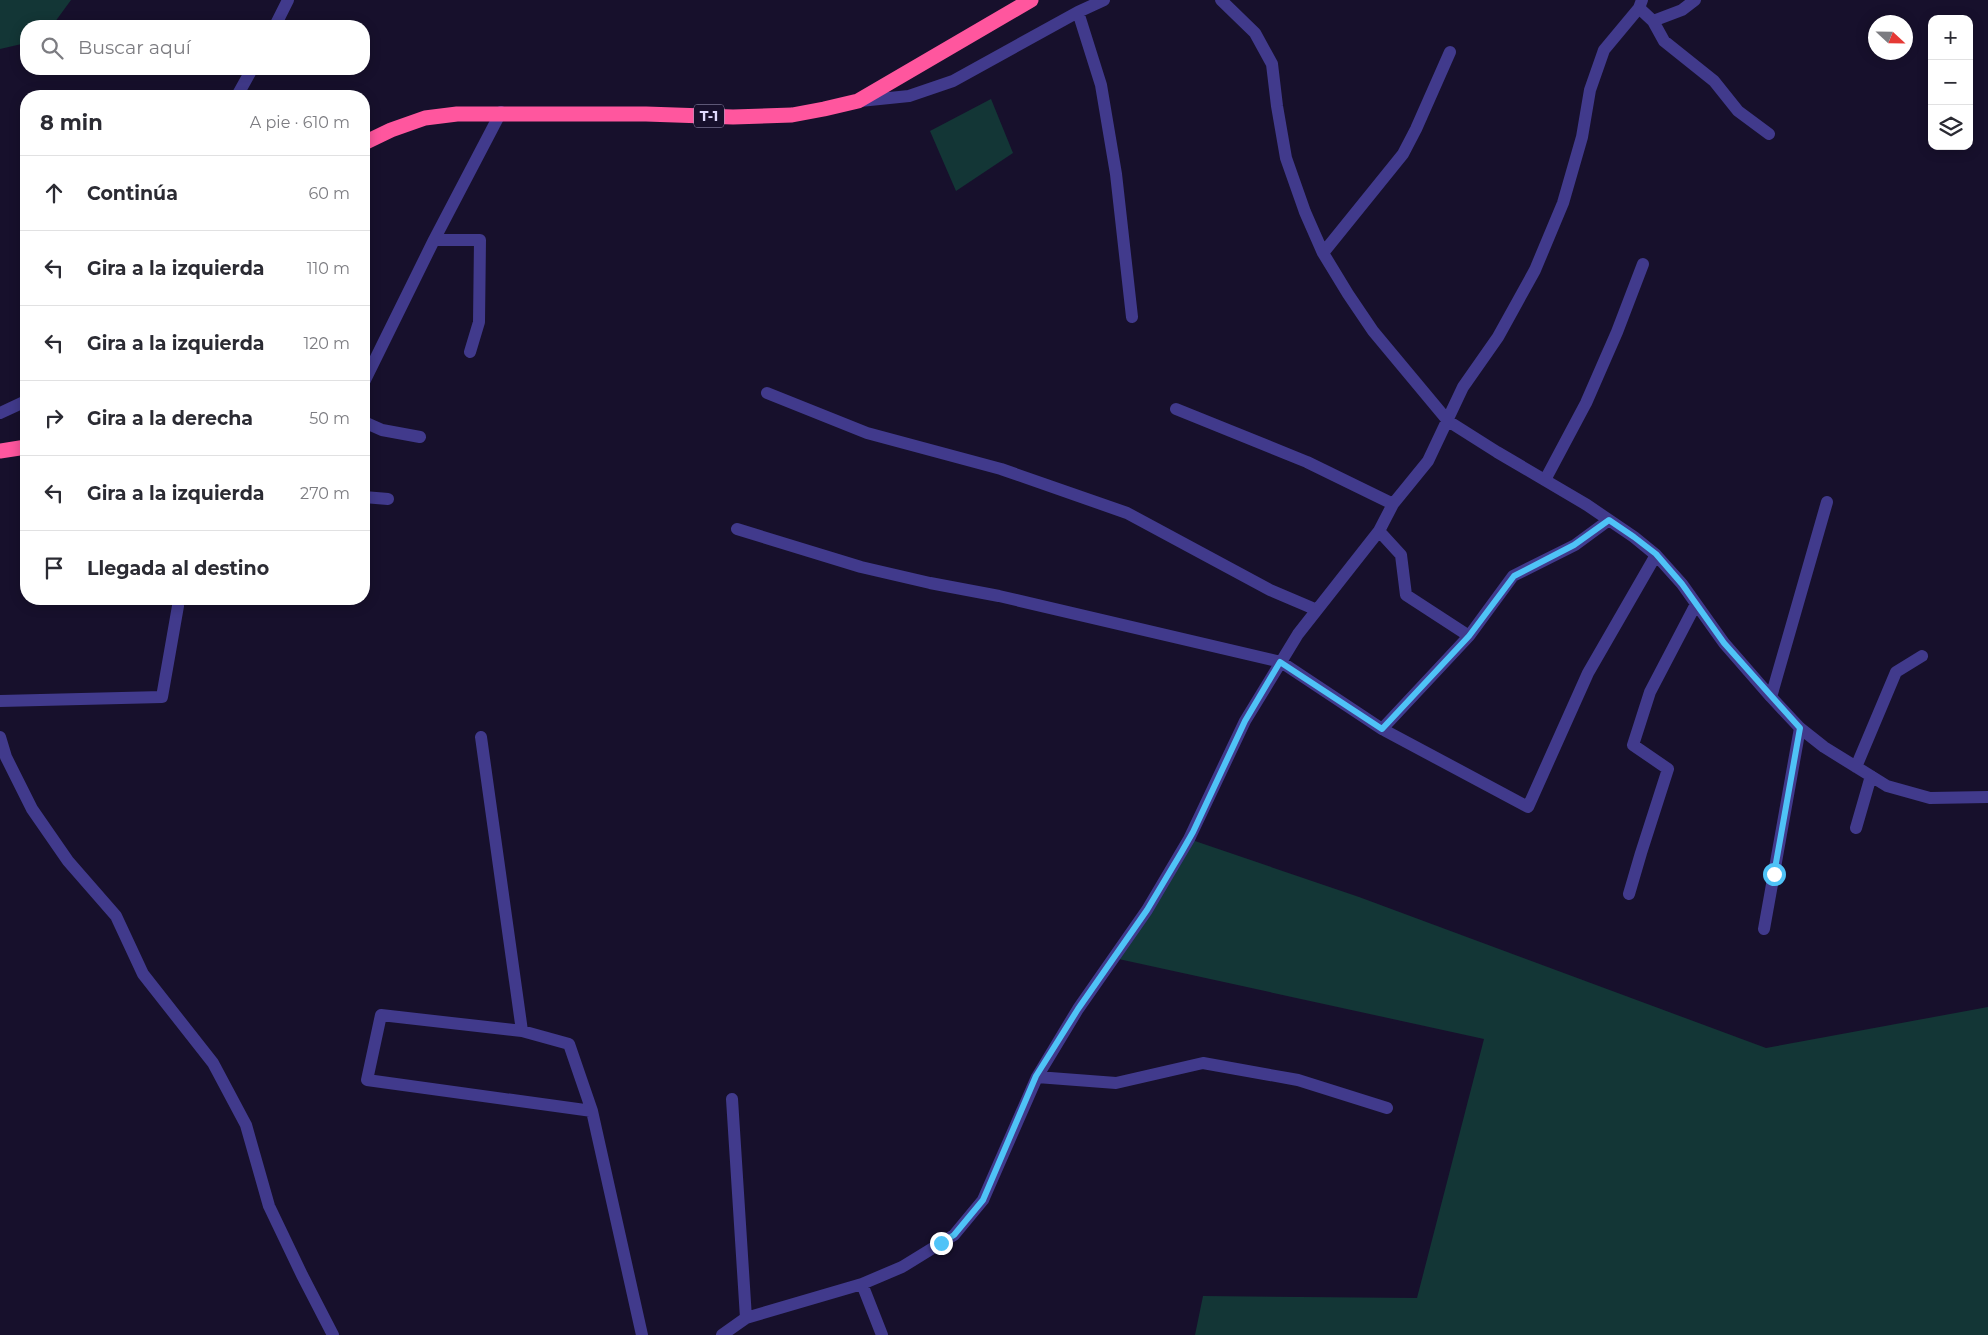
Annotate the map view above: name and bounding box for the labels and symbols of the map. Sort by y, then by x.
north arrow [1868,15,1913,60]
road number: T-1 [694,104,724,128]
route start [1763,863,1786,886]
route end [930,1232,953,1255]

